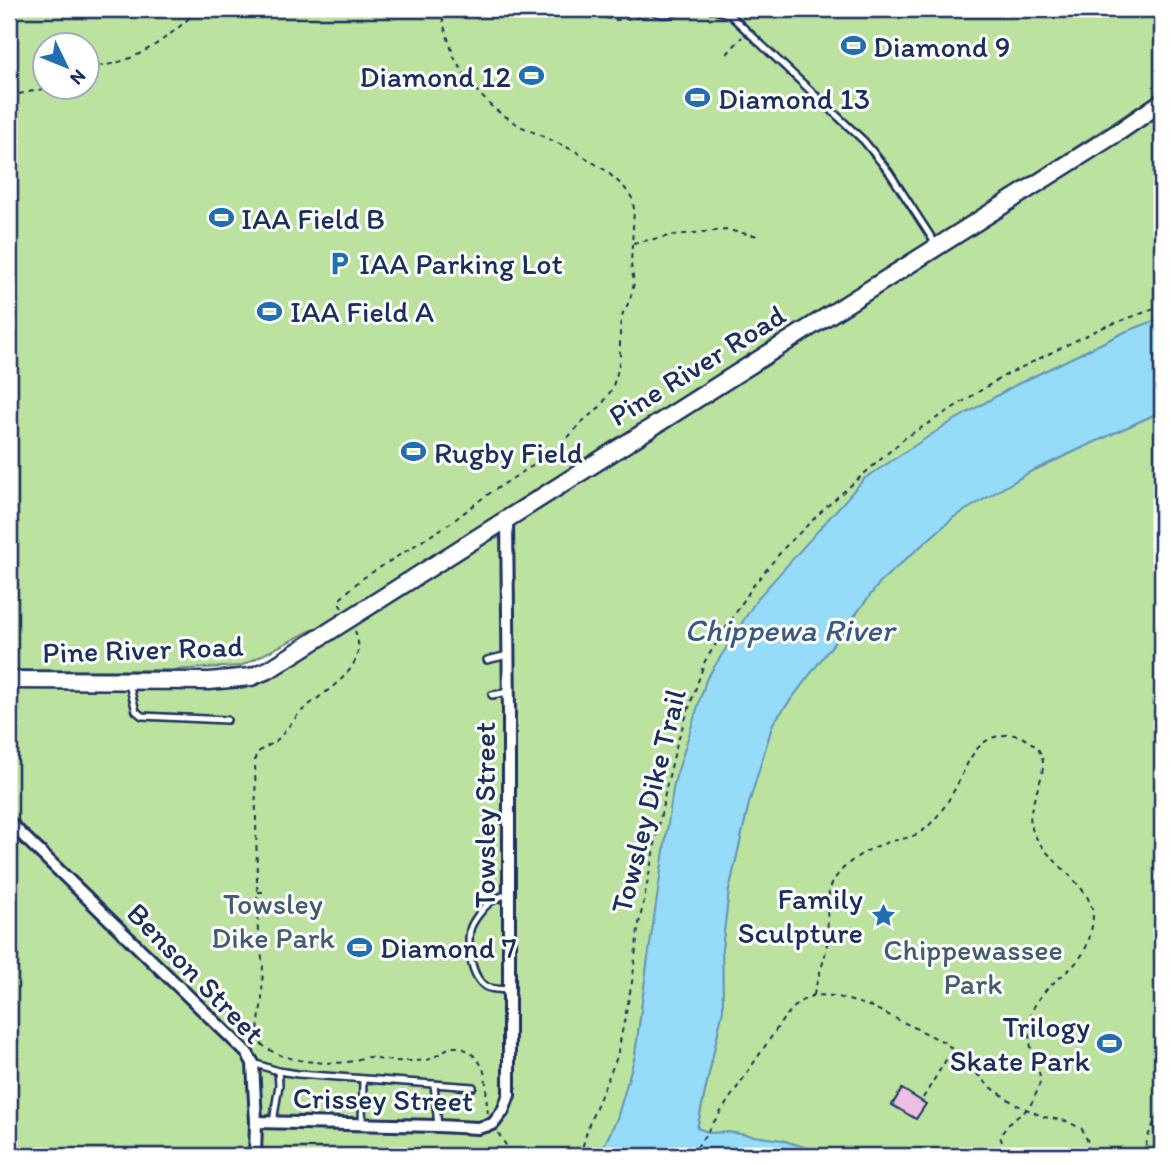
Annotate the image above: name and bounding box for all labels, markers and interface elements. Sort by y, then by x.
place label: Diamond 9 [873,28,1011,65]
north arrow [32,32,102,102]
sports icon: Diamond 9 [839,32,867,60]
place label: Diamond 12 [359,58,511,95]
sports icon: Diamond 12 [517,62,545,90]
text: N [65,65,91,90]
place label: Diamond 13 [718,80,870,117]
sports icon: Diamond 13 [684,84,712,112]
place label: IAA Field B [241,200,385,237]
sports icon: IAA Field B [207,204,235,232]
place label: IAA Parking Lot [359,245,563,282]
parking icon: IAA Parking Lot [325,249,353,277]
place label: IAA Field A [290,293,434,330]
street label: Pine River Road [602,296,793,434]
sports icon: IAA Field A [256,297,284,325]
place label: Rugby Field [434,434,583,471]
sports icon: Rugby Field [400,438,428,466]
water label: Chippewa River [684,611,897,649]
street label: Pine River Road [42,627,245,671]
street label: Towsley Dike Trail [602,684,694,917]
street label: Towsley Street [466,722,503,908]
place label: Family Sculpture [738,880,863,951]
park label: Towsley Dike Park [211,885,335,956]
street label: Benson Street [119,895,273,1051]
place icon: Family Sculpture [869,901,897,929]
place label: Diamond 7 [380,929,517,966]
park label: Chippewassee Park [883,931,1063,1002]
sports icon: Diamond 7 [346,933,374,961]
place label: Trilogy Skate Park [950,1008,1090,1079]
sports icon: Trilogy Skate Park [1096,1029,1124,1057]
street label: Crissey Street [292,1079,474,1119]

